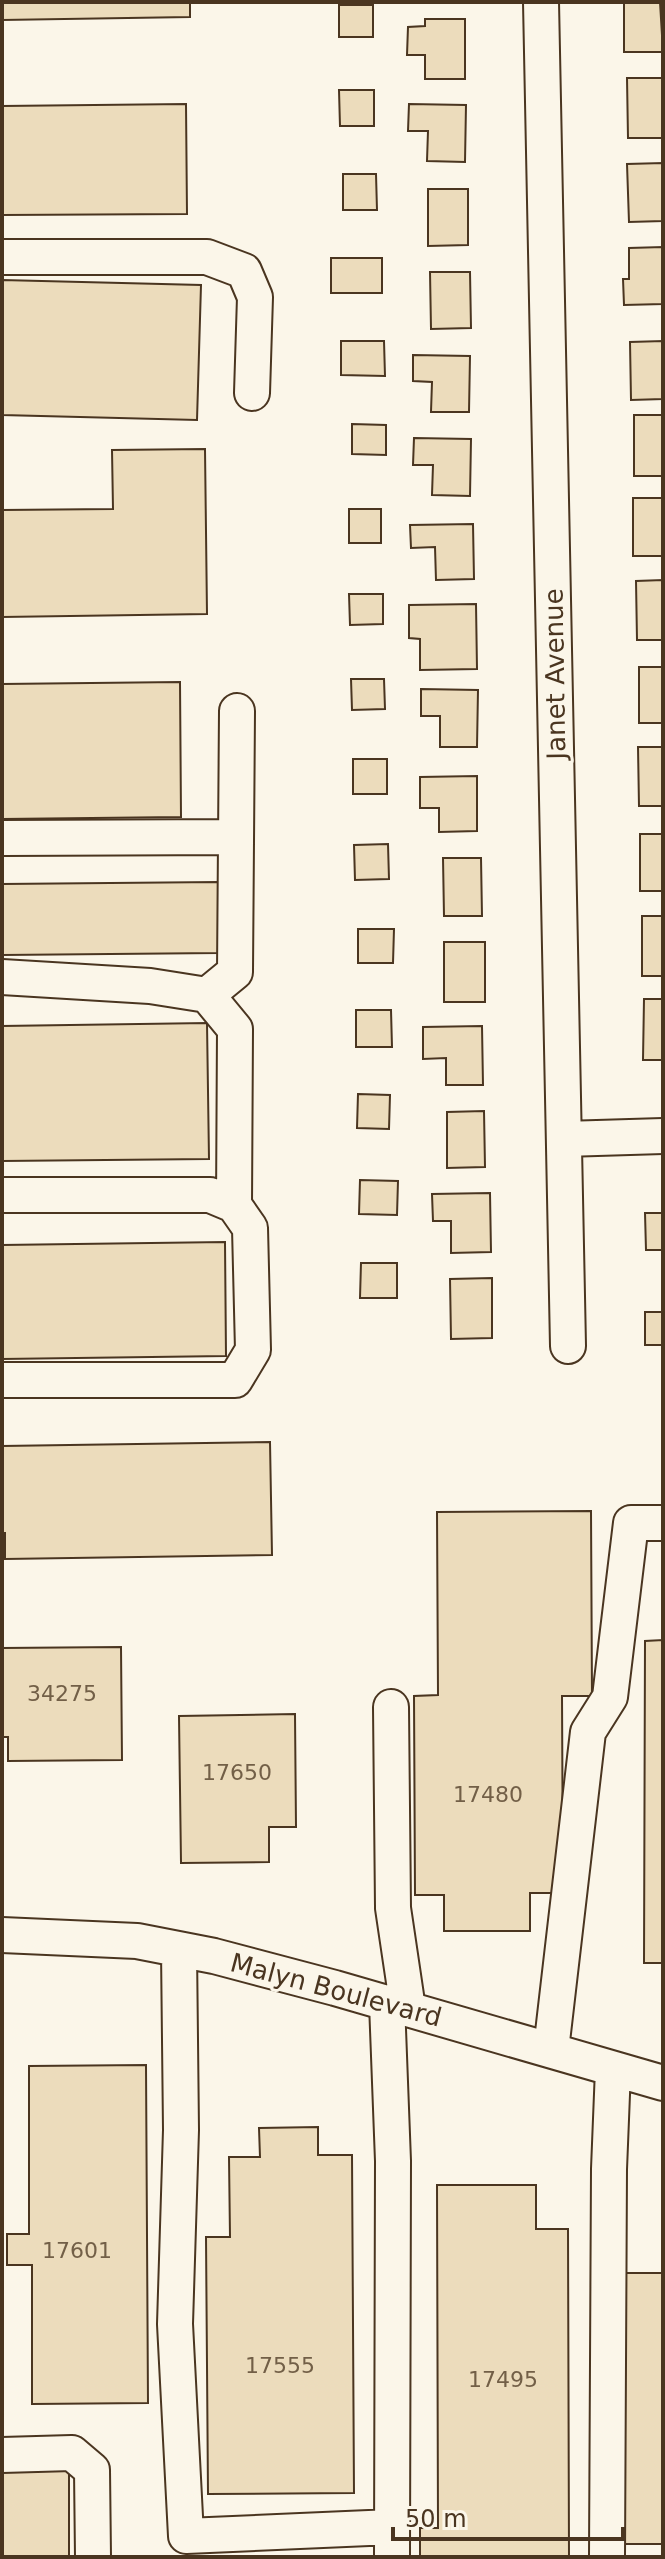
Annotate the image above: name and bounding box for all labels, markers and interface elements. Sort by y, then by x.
street label: Janet Avenue [539,588,572,762]
house number: 34275 [27,1681,97,1706]
house number: 17650 [202,1760,272,1785]
house number: 17480 [453,1782,523,1807]
street label: Malyn Boulevard [227,1947,445,2033]
house number: 17601 [42,2238,112,2263]
house number: 17555 [245,2353,315,2378]
house number: 17495 [468,2367,538,2392]
scale bar [393,2491,623,2541]
text: 50 m [405,2505,467,2533]

